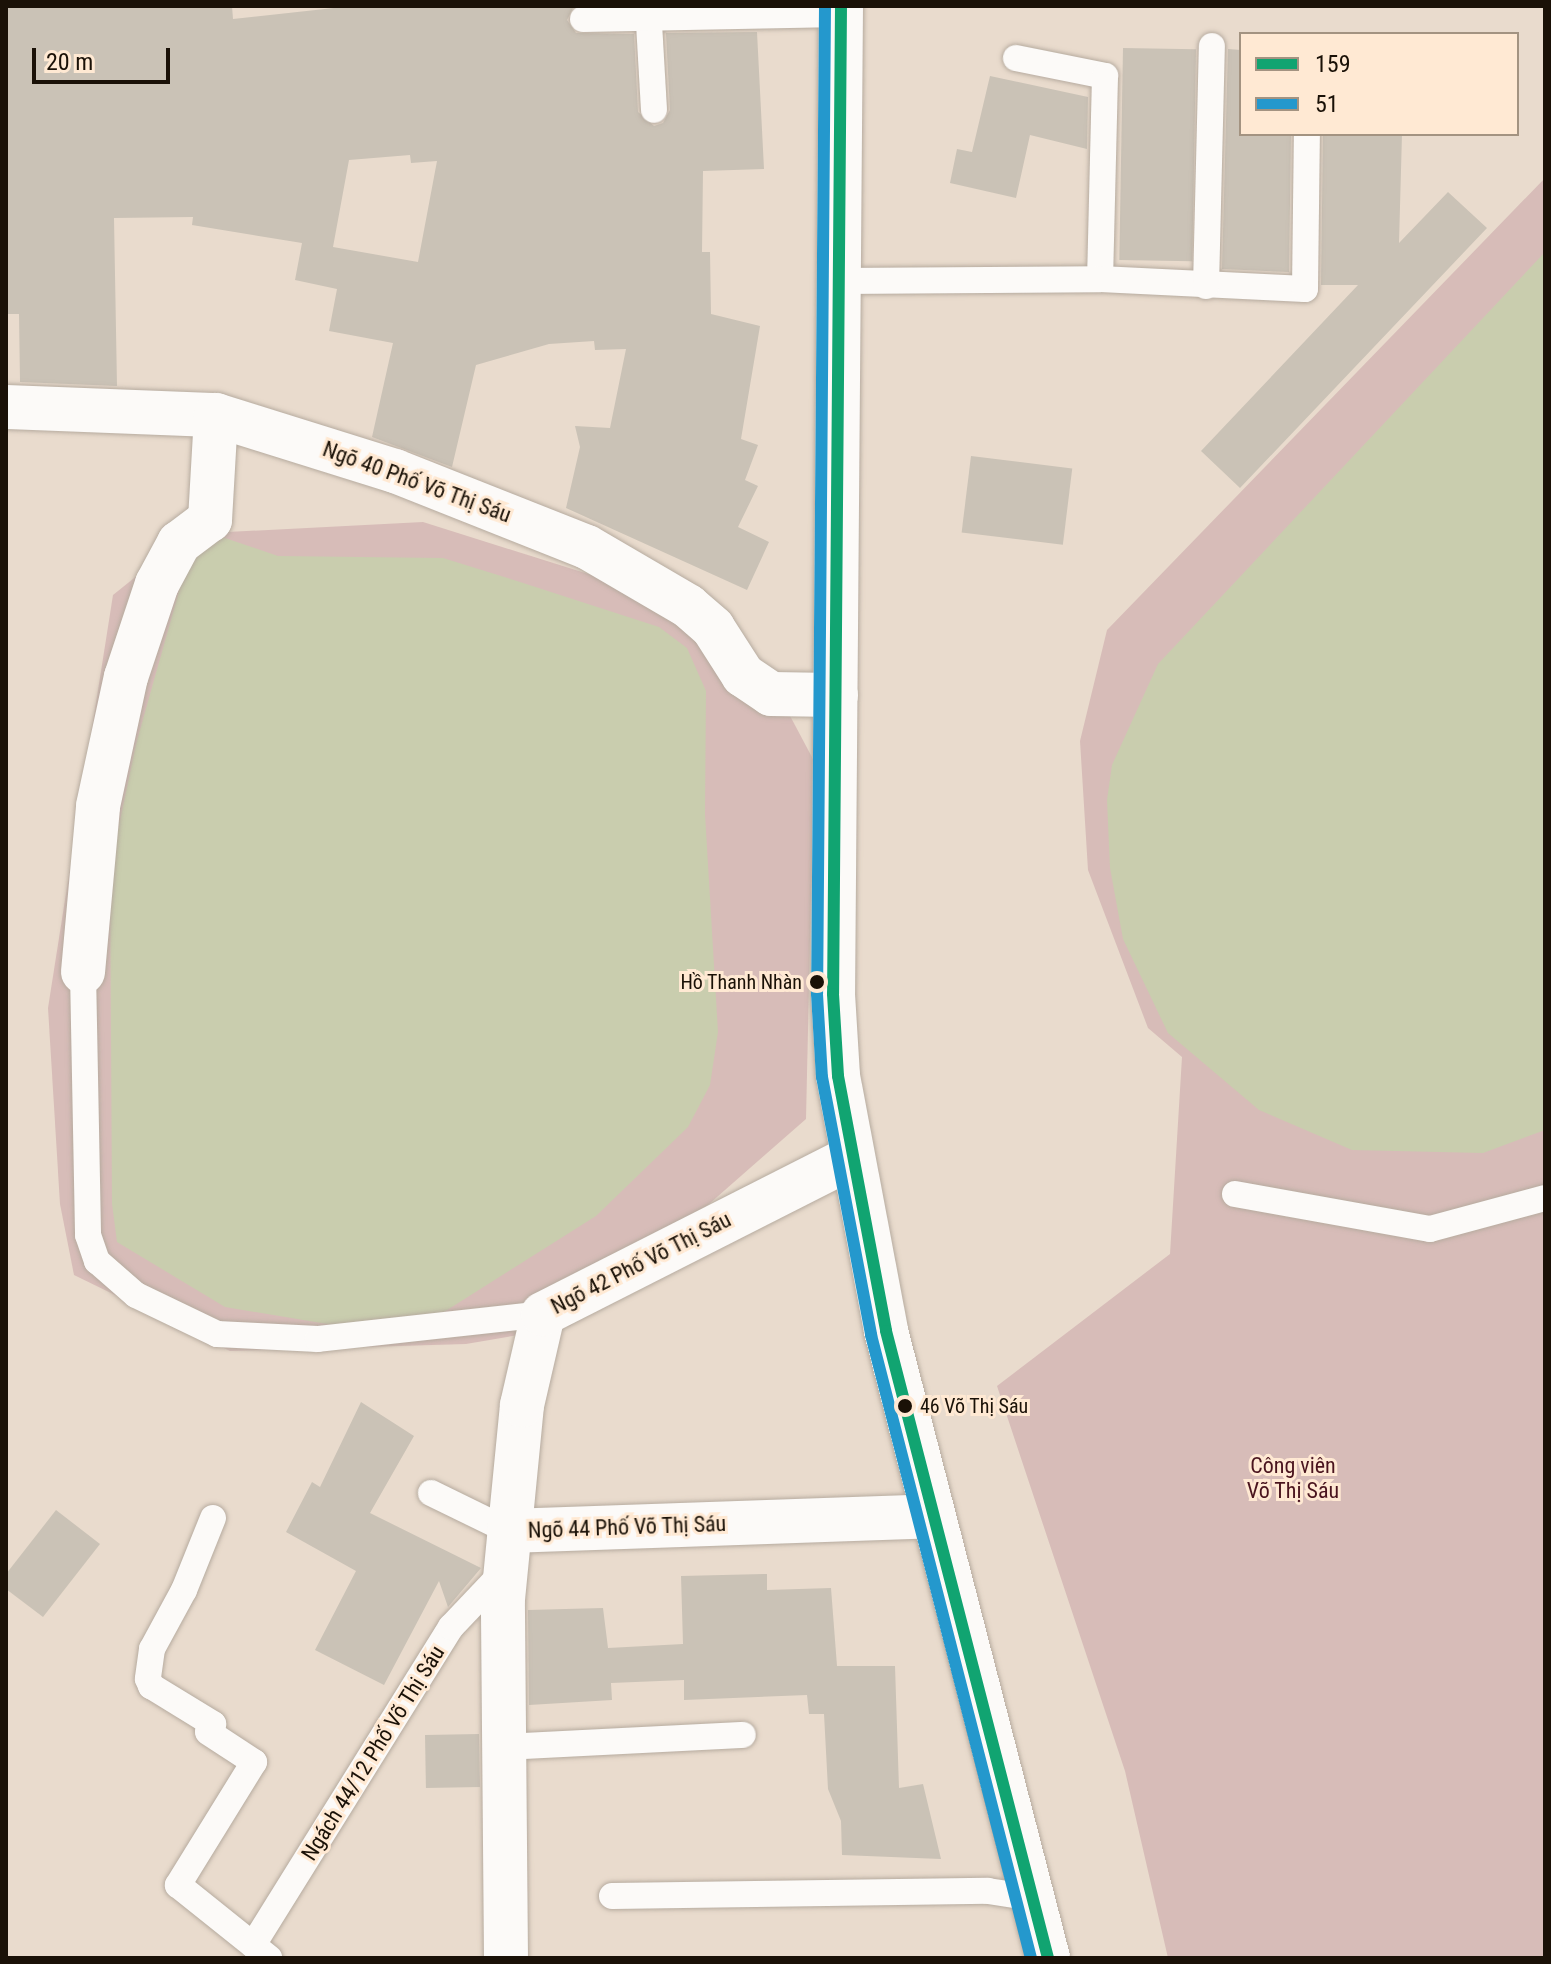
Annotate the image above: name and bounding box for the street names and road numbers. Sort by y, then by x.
street label: Ngõ 40 Phố Võ Thị Sáu [319,436,515,528]
street label: Ngõ 42 Phố Võ Thị Sáu [546,1206,736,1320]
street label: Ngõ 44 Phố Võ Thị Sáu [527,1510,727,1544]
street label: Ngách 44/12 Phố Võ Thị Sáu [296,1640,450,1866]

